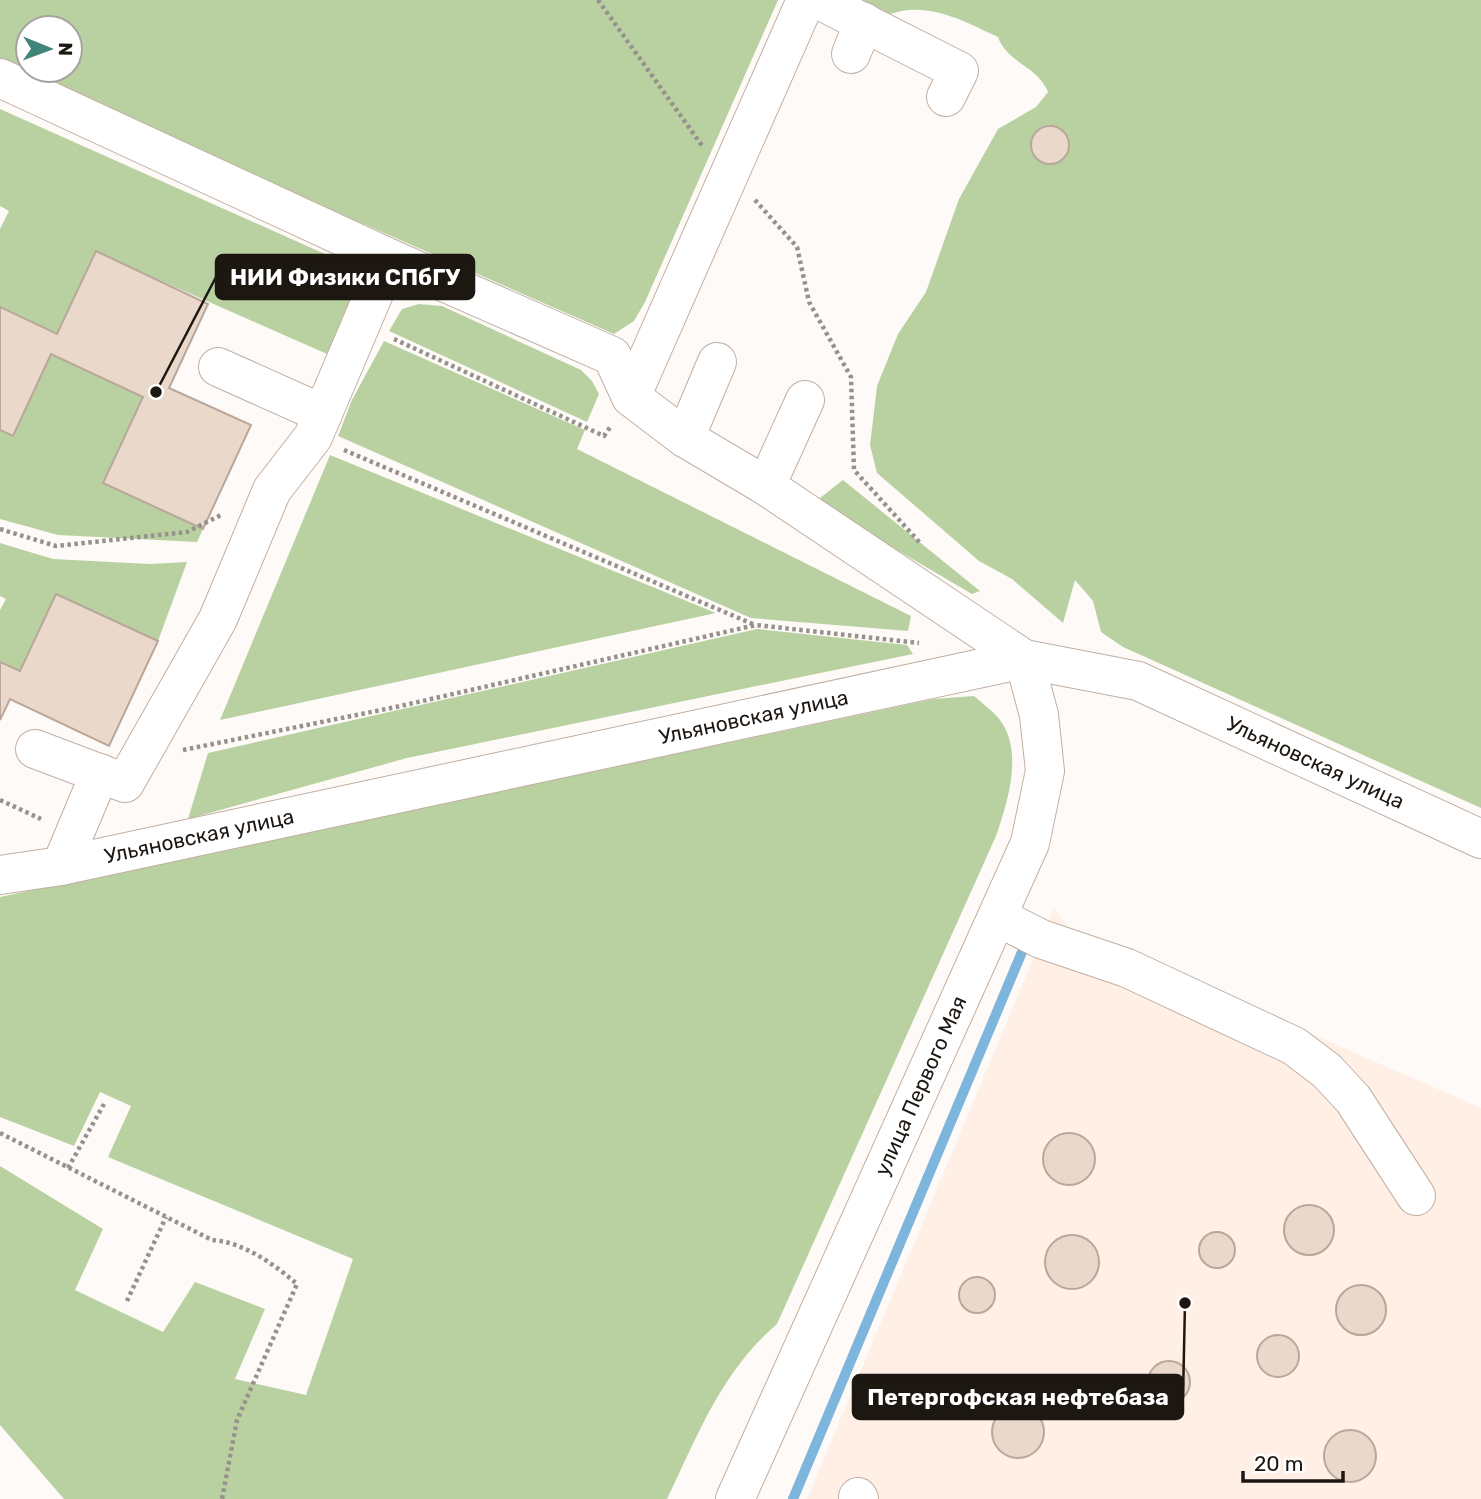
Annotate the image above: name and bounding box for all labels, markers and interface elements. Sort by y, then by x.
north arrow [14,14,84,84]
text: N [54,42,77,56]
callout: НИИ Физики СПбГУ [216,255,474,299]
text: НИИ Физики СПбГУ [230,263,460,291]
street label: Ульяновская улица [656,684,850,749]
street label: Ульяновская улица [1223,711,1408,814]
street label: Ульяновская улица [102,803,296,868]
street label: улица Первого Мая [869,992,972,1179]
callout: Петергофская нефтебаза [853,1375,1183,1419]
text: Петергофская нефтебаза [867,1383,1169,1411]
scale bar [1243,1440,1343,1484]
text: 20 m [1254,1451,1303,1476]

